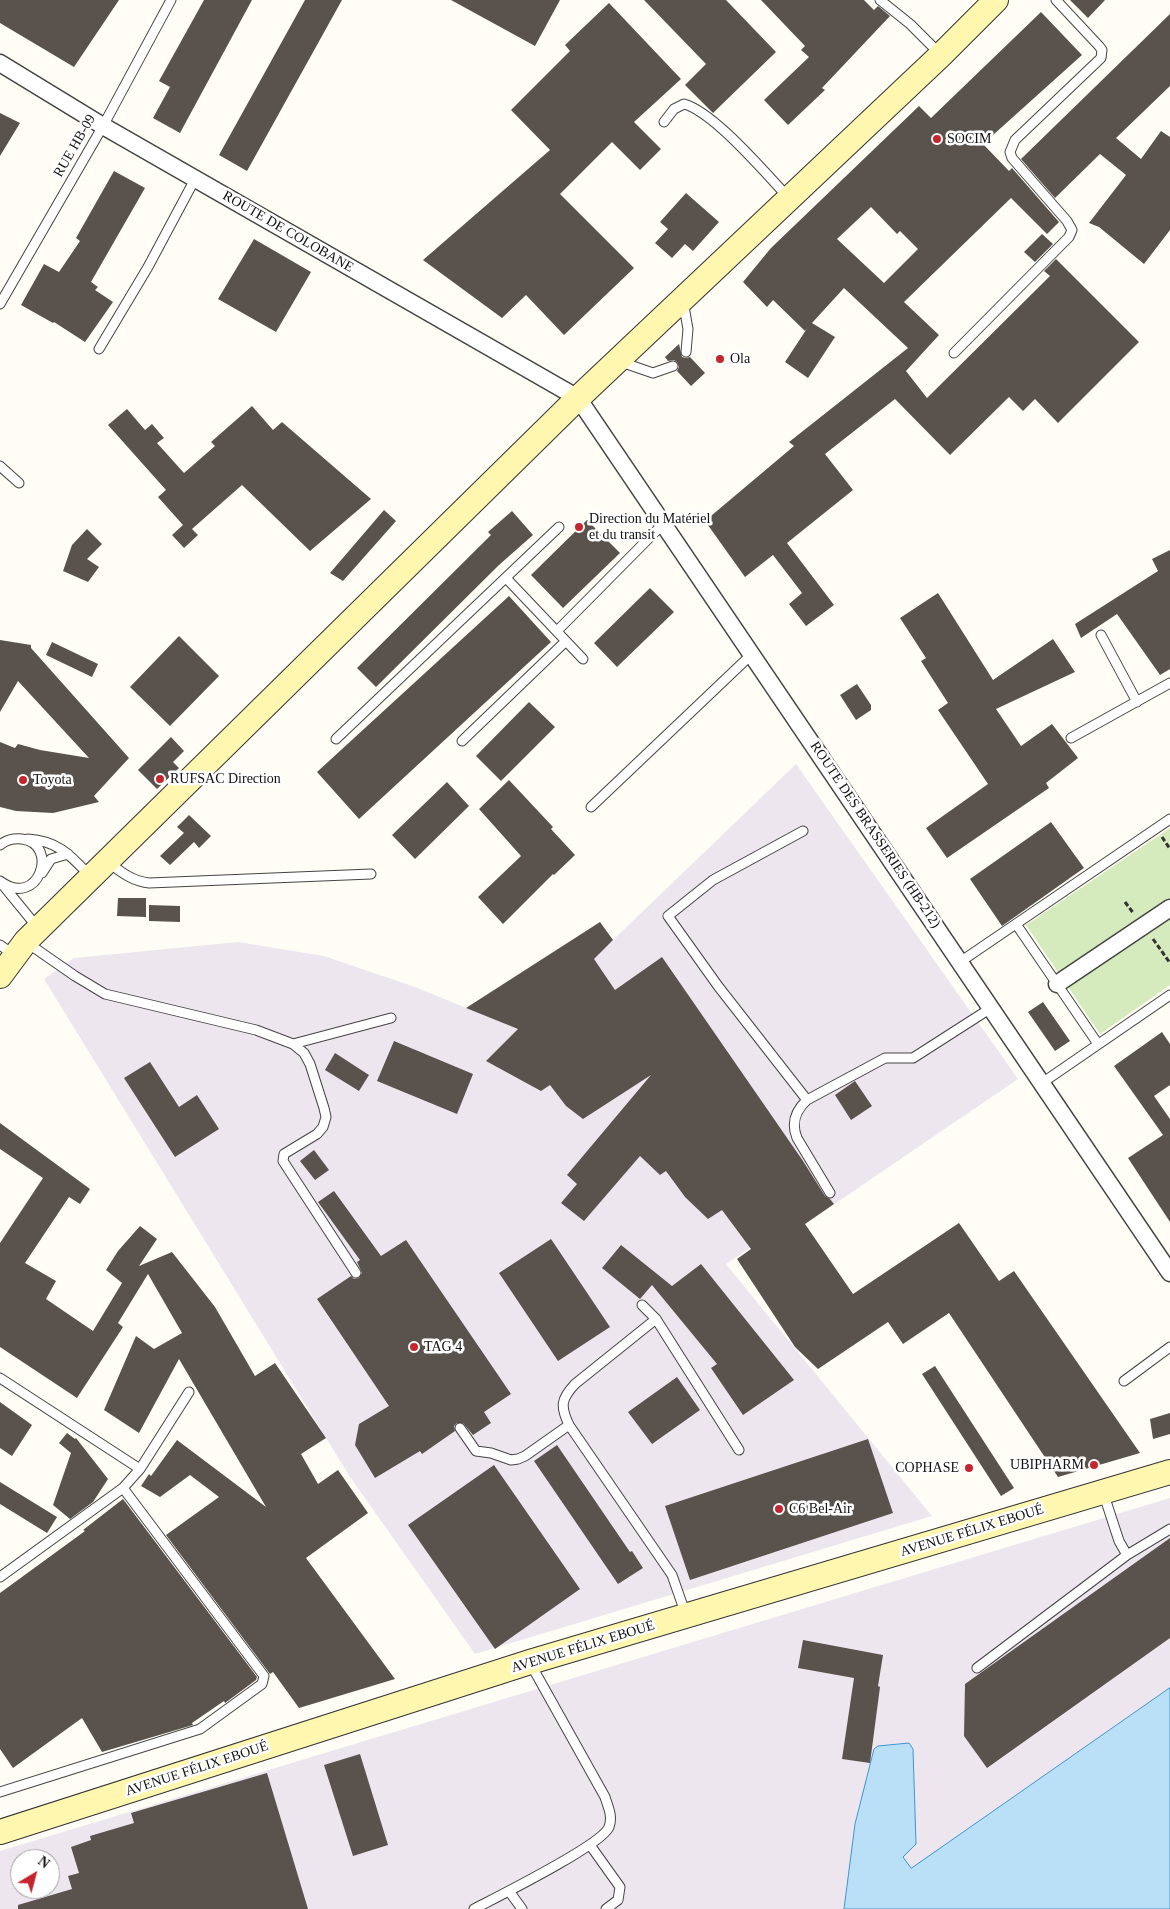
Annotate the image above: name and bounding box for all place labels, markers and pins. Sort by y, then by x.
place label: SOCIM [947,131,991,147]
marker: SOCIM [931,133,943,145]
place label: Ola [730,351,750,367]
marker: Ola [714,353,726,365]
place label: Direction du Matériel et du transit [589,511,710,544]
marker: Direction du Matériel et du transit [573,521,585,533]
place label: RUFSAC Direction [170,771,281,787]
place label: Toyota [33,772,72,788]
marker: RUFSAC Direction [154,773,166,785]
marker: Toyota [17,774,29,786]
place label: TAG 4 [424,1339,462,1355]
marker: TAG 4 [408,1341,420,1353]
place label: UBIPHARM [1010,1457,1084,1473]
marker: UBIPHARM [1088,1459,1100,1471]
place label: COPHASE [895,1460,959,1476]
marker: COPHASE [963,1462,975,1474]
place label: C6 Bel-Air [789,1501,852,1517]
marker: C6 Bel-Air [773,1503,785,1515]

